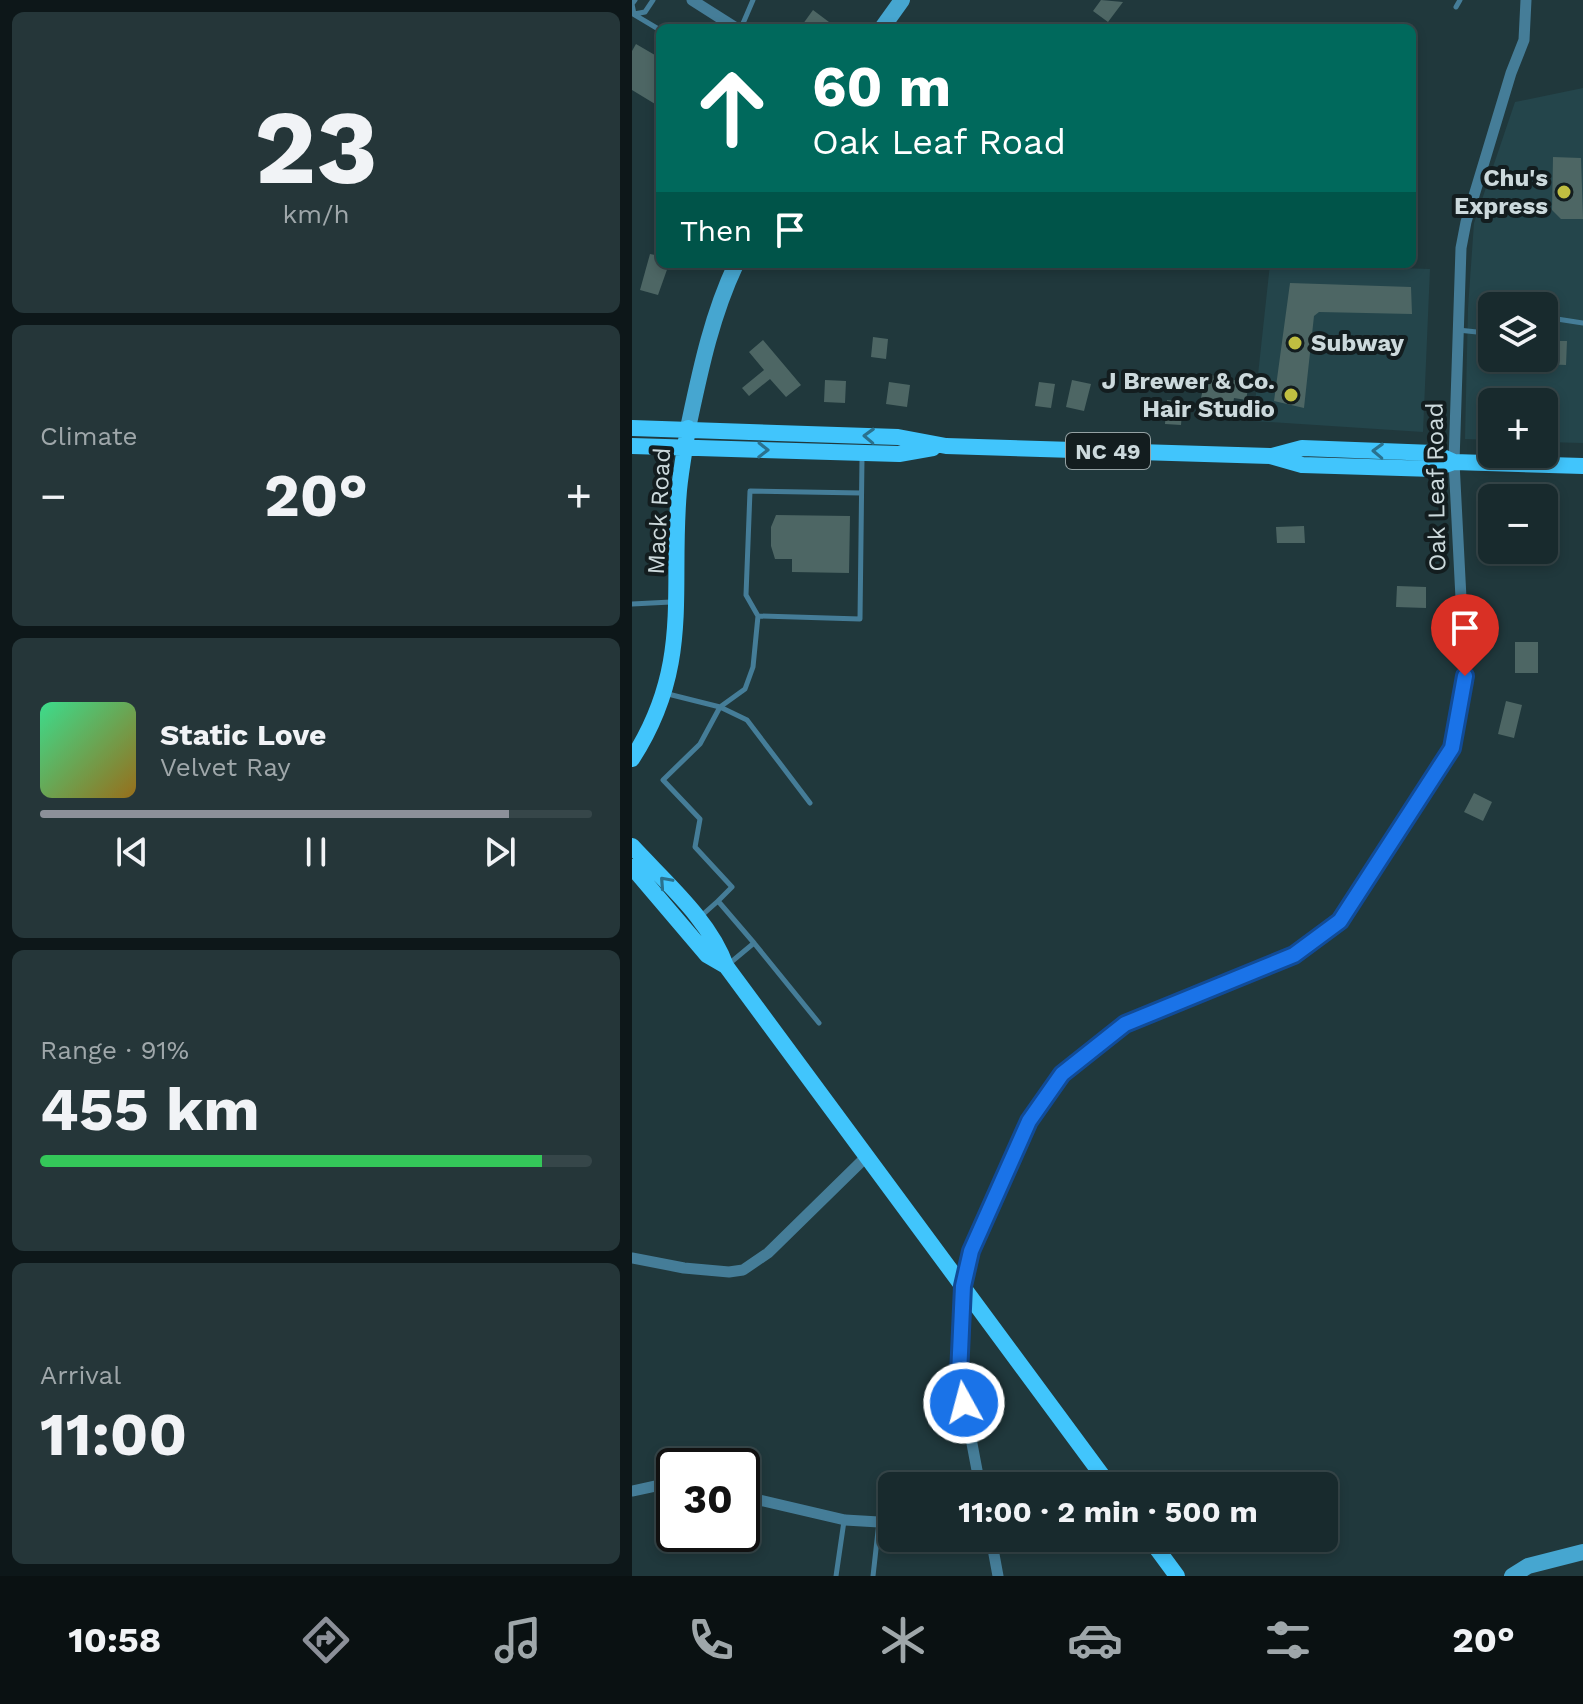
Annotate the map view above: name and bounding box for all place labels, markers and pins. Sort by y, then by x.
place label: Chu's Express [1454,164,1548,220]
marker: Chu's Express [1555,183,1573,201]
place label: Subway [1311,329,1405,357]
marker: Subway [1286,334,1304,352]
place label: J Brewer & Co. Hair Studio [1101,367,1275,423]
marker: J Brewer & Co. Hair Studio [1282,386,1300,404]
pin [1431,594,1499,676]

